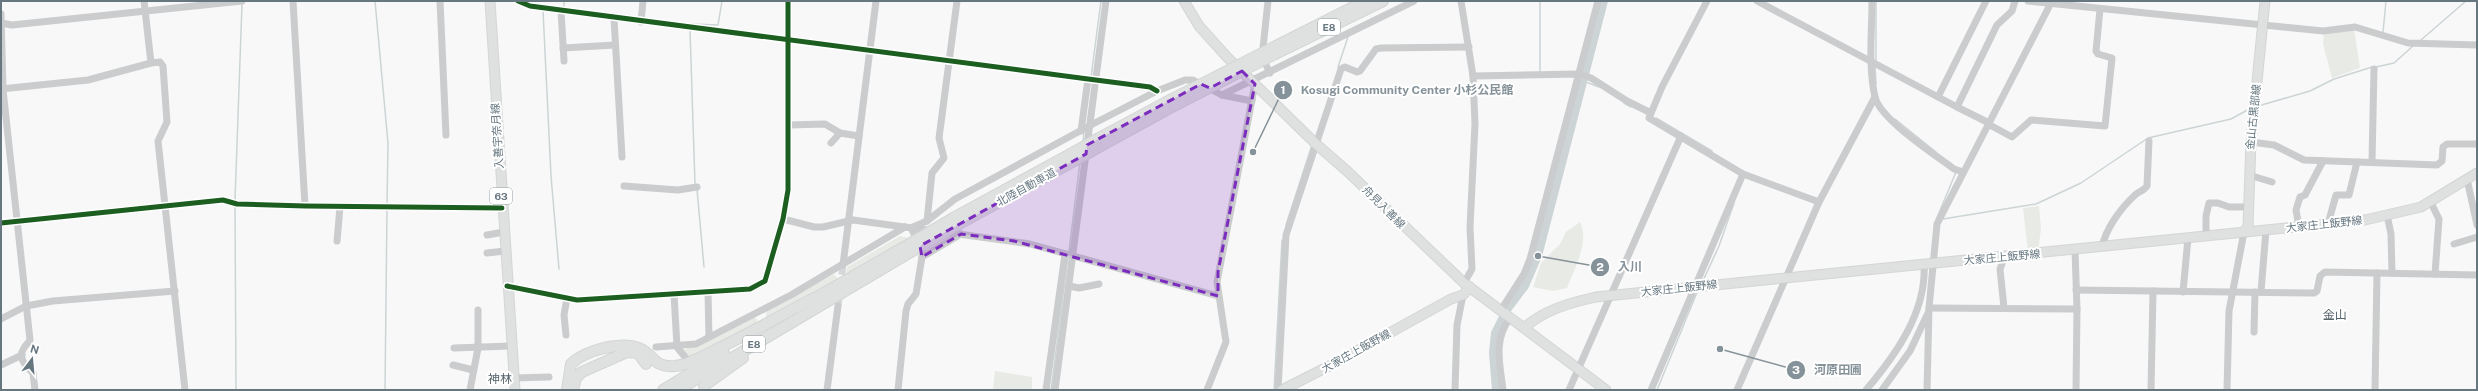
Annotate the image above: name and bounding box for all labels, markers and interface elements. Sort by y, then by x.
road number: E8 [1318,19,1340,35]
callout: Kosugi Community Center 小杉公民館 [1273,78,1522,102]
text: 1 [1280,83,1286,97]
text: Kosugi Community Center 小杉公民館 [1301,83,1513,97]
street label: 金山古黒部線 [2244,84,2262,150]
street label: 入善宇奈月線 [489,103,505,169]
street label: 北陸自動車道 [994,166,1058,208]
street label: 舟見入善線 [1360,183,1408,231]
road number: 63 [490,188,512,204]
street label: 大家庄上飯野線 [2285,214,2363,234]
street label: 大家庄上飯野線 [1963,248,2041,266]
callout: 入川 [1590,255,1650,279]
text: 2 [1596,260,1604,274]
text: 入川 [1618,260,1642,274]
street label: 大家庄上飯野線 [1640,278,1718,298]
district label: 金山 [2323,308,2347,322]
street label: 大家庄上飯野線 [1319,327,1393,375]
road number: E8 [743,336,765,352]
north arrow [12,339,52,379]
text: N [29,342,41,356]
callout: 河原田圃 [1786,358,1870,382]
text: 3 [1792,363,1800,377]
text: 河原田圃 [1814,363,1862,377]
district label: 神林 [488,372,512,386]

